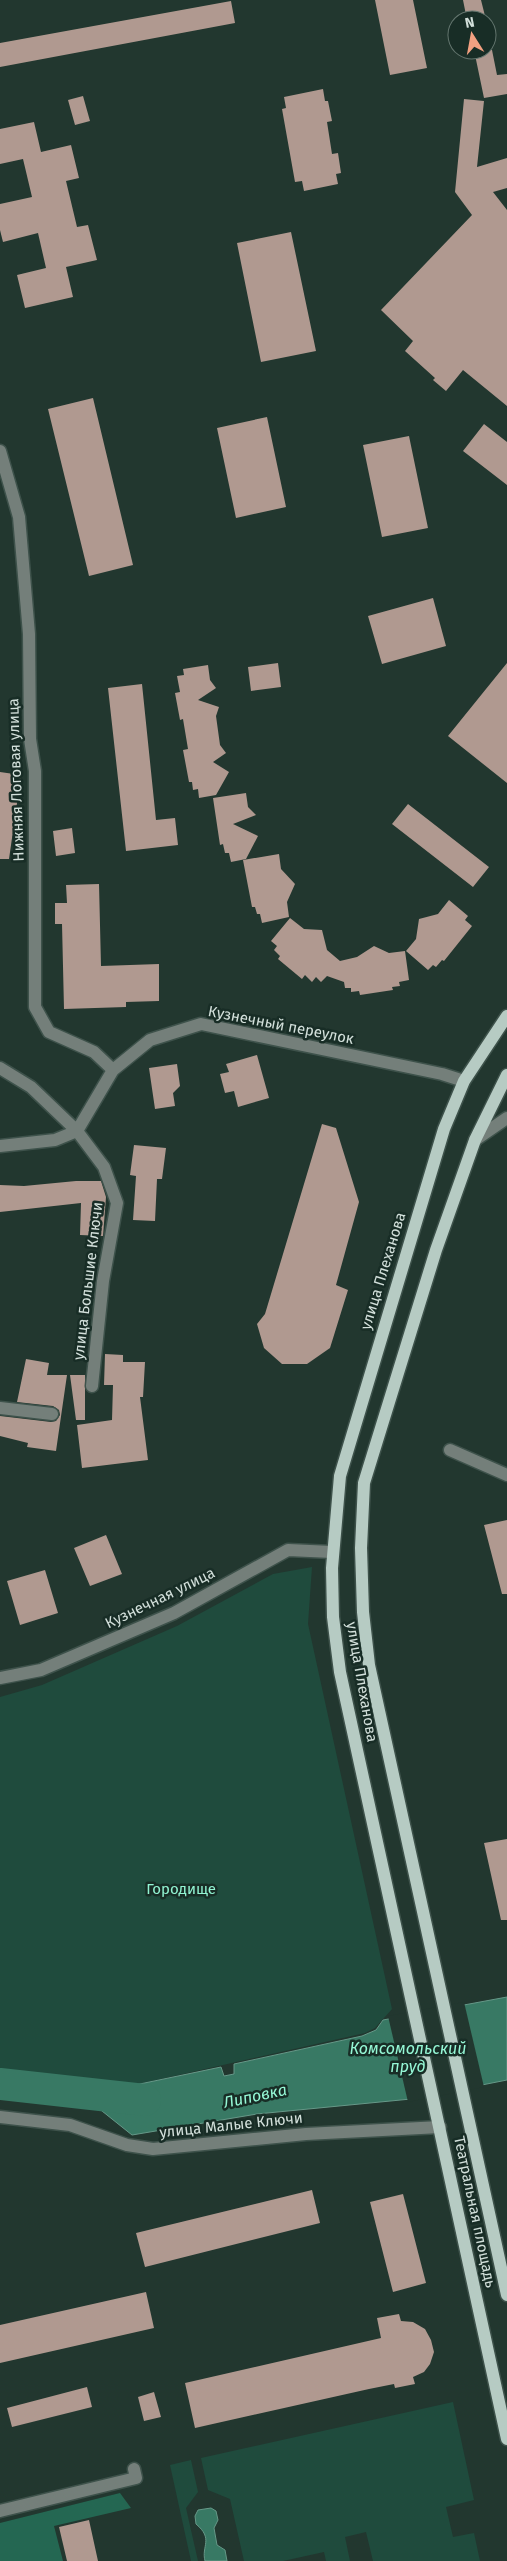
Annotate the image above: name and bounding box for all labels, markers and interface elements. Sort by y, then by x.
north arrow [447,10,497,60]
text: N [463,13,476,32]
street label: Нижняя Логовая улица [4,698,28,862]
street label: Кузнечный переулок [207,1002,356,1048]
street label: улица Большие Ключи [69,1201,107,1361]
street label: улица Плеханова [357,1210,409,1332]
street label: Кузнечная улица [102,1564,218,1632]
street label: улица Плеханова [343,1620,381,1744]
park label: Городище [146,1880,216,1898]
water label: Комсомольский пруд [349,2039,467,2076]
water label: Липовка [221,2080,288,2112]
street label: улица Малые Ключи [158,2109,304,2141]
street label: Театральная площадь [450,2134,500,2290]

